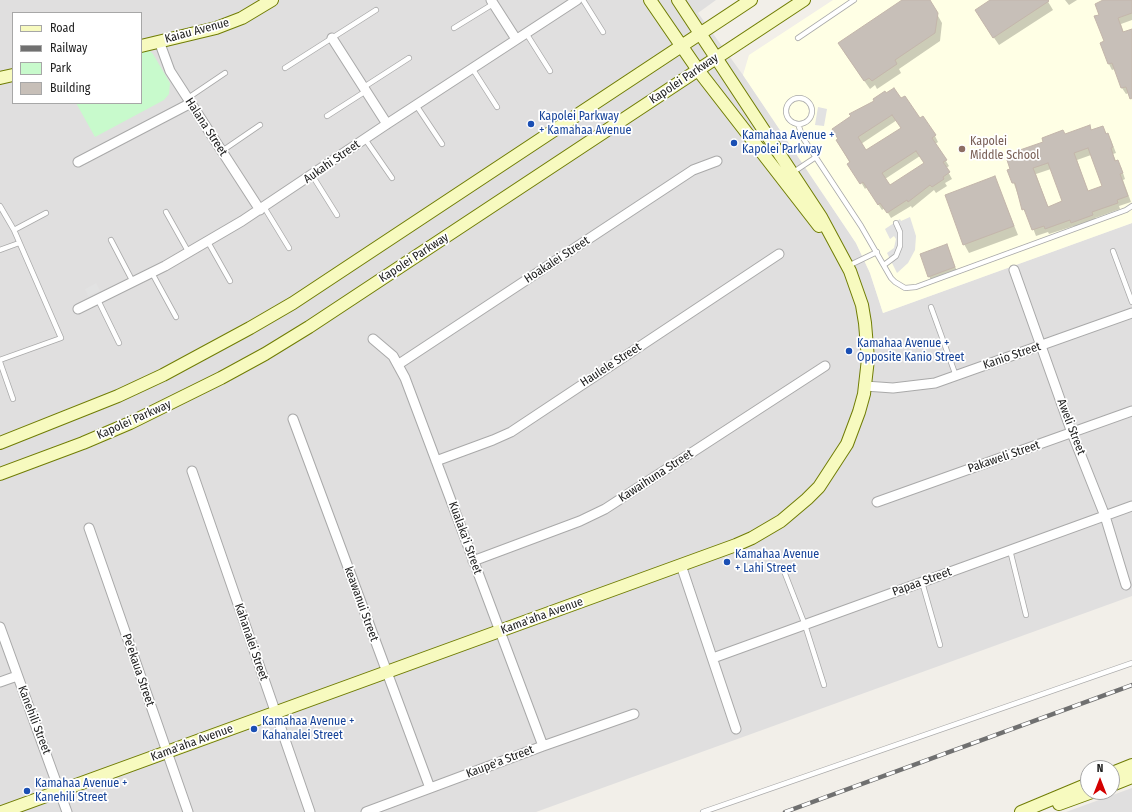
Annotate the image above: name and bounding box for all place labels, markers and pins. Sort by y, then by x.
place label: Kapolei Parkway + Kamahaa Avenue [539,110,631,138]
marker: Kapolei Parkway + Kamahaa Avenue [526,119,536,129]
place label: Kamahaa Avenue + Kapolei Parkway [742,129,834,157]
place label: Kapolei Middle School [970,135,1039,163]
marker: Kamahaa Avenue + Kapolei Parkway [729,138,739,148]
marker: Kapolei Middle School [957,144,967,154]
place label: Kamahaa Avenue + Opposite Kanio Street [857,337,964,365]
marker: Kamahaa Avenue + Opposite Kanio Street [844,346,854,356]
place label: Kamahaa Avenue + Lahi Street [735,548,819,576]
marker: Kamahaa Avenue + Lahi Street [722,557,732,567]
place label: Kamahaa Avenue + Kahanalei Street [262,715,354,743]
marker: Kamahaa Avenue + Kahanalei Street [249,724,259,734]
place label: Kamahaa Avenue + Kanehili Street [35,777,127,805]
marker: Kamahaa Avenue + Kanehili Street [22,786,32,796]

